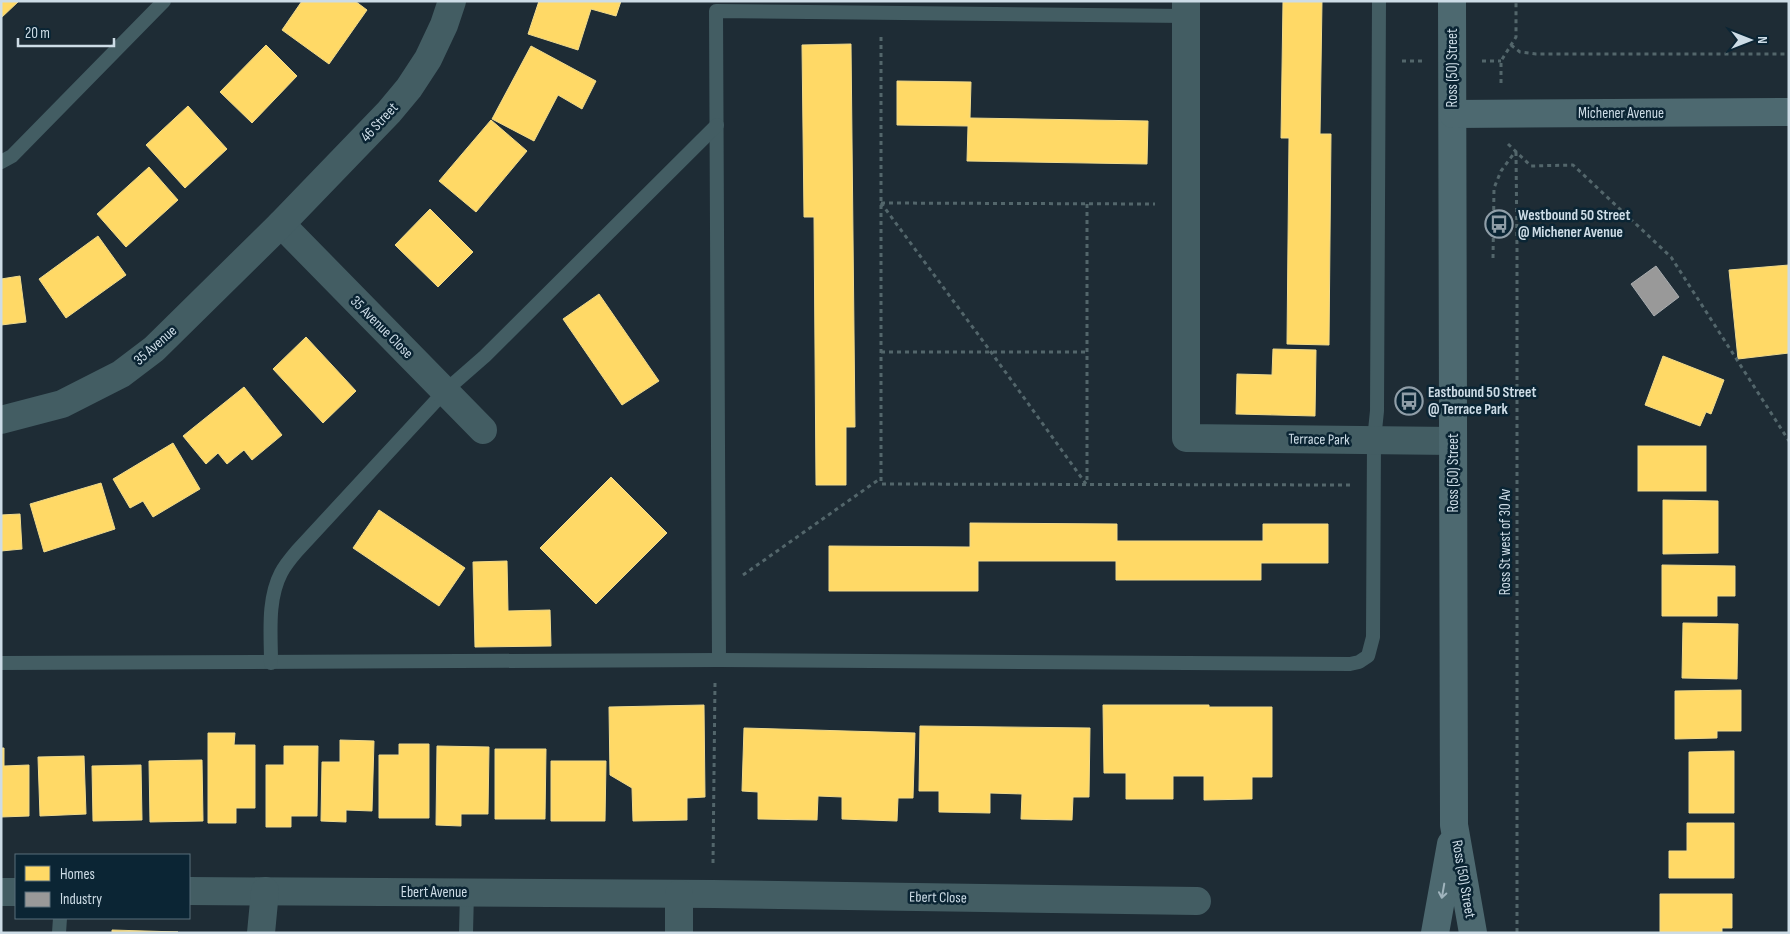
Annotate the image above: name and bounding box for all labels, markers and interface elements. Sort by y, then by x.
scale bar [18,15,114,47]
north arrow [1725,15,1775,65]
text: 20 m [25,24,50,43]
street label: Ross (50) Street [1443,28,1462,108]
text: N [1754,36,1771,44]
street label: 46 Street [356,98,403,146]
street label: Michener Avenue [1578,104,1664,123]
place label: Westbound 50 Street @ Michener Avenue [1518,206,1630,242]
bus stop icon: Westbound 50 Street @ Michener Avenue [1484,209,1514,239]
street label: 35 Avenue Close [346,292,417,363]
street label: 35 Avenue [130,321,181,369]
place label: Eastbound 50 Street @ Terrace Park [1428,383,1536,419]
bus stop icon: Eastbound 50 Street @ Terrace Park [1394,386,1424,416]
street label: Terrace Park [1288,429,1350,450]
street label: Ross (50) Street [1444,433,1463,513]
street label: Ross St west of 30 Av [1496,489,1515,595]
street label: Ross (50) Street [1447,838,1480,920]
legend [15,854,190,919]
text: Homes [60,865,95,884]
one-way arrow [1437,882,1447,898]
street label: Ebert Avenue [401,883,467,902]
street label: Ebert Close [909,887,967,908]
text: Industry [60,890,102,909]

